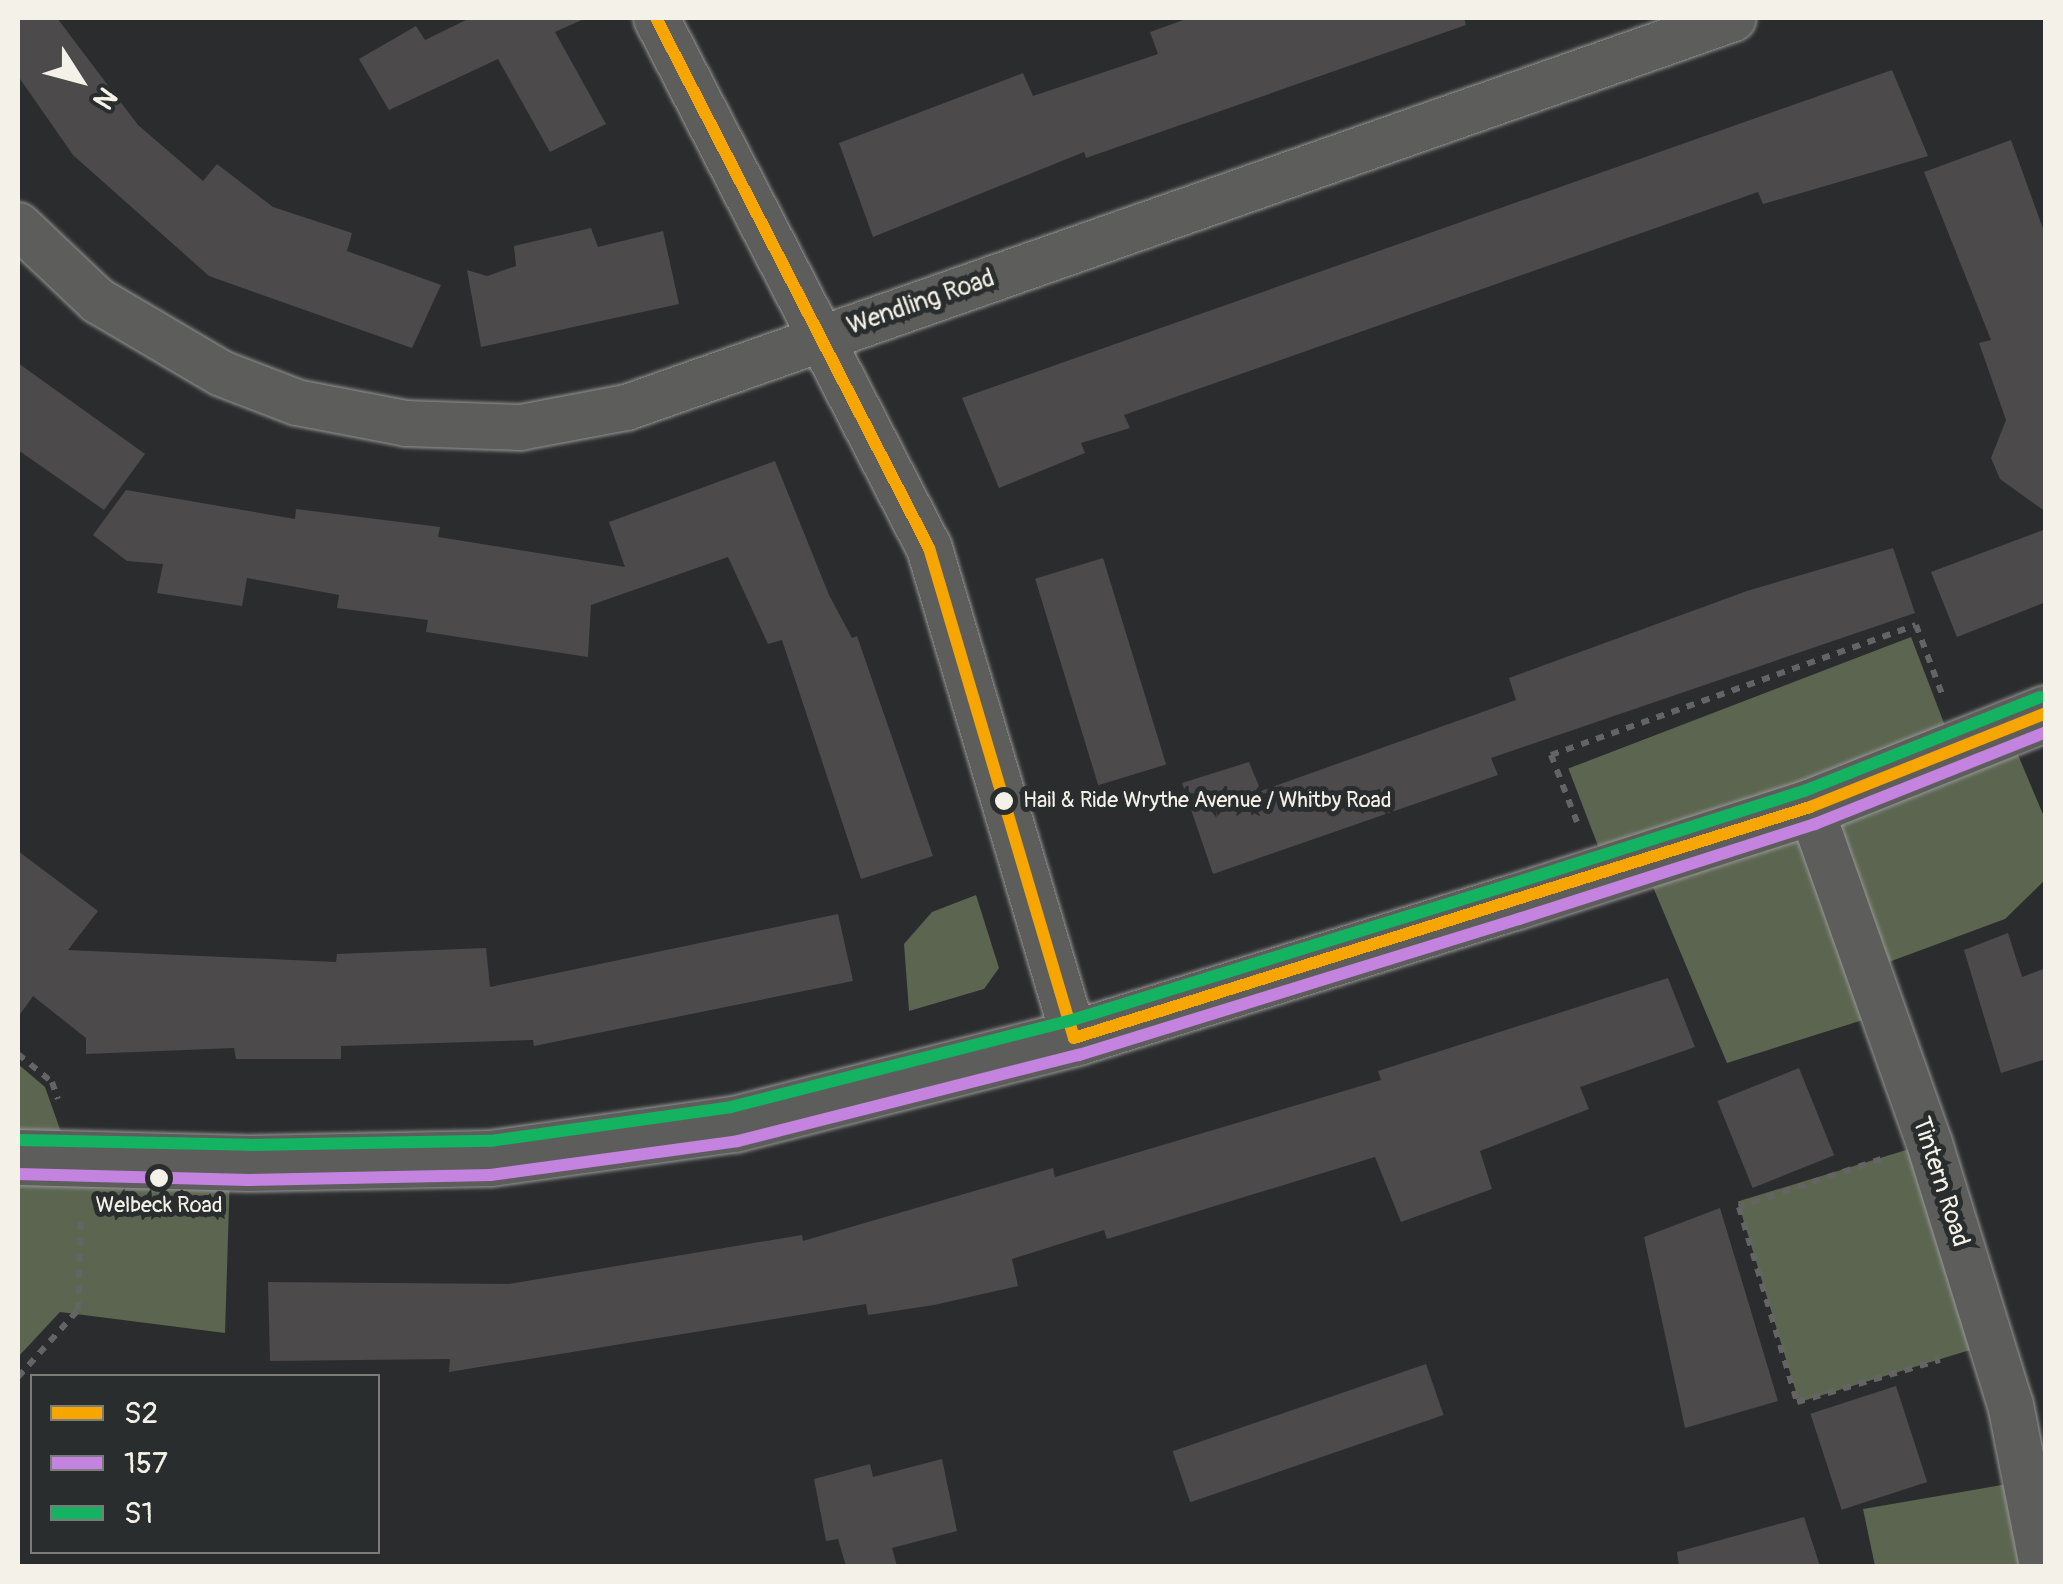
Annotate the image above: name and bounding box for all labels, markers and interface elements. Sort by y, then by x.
north arrow [30,30,130,130]
text: N [85,80,124,116]
street label: Wendling Road [843,264,999,342]
place label: Hail & Ride Wrythe Avenue / Whitby Road [1023,788,1391,814]
marker: Hail & Ride Wrythe Avenue / Whitby Road [994,791,1014,811]
street label: Tintern Road [1905,1113,1975,1251]
marker: Welbeck Road [149,1168,169,1188]
place label: Welbeck Road [95,1193,223,1219]
legend [30,1374,380,1554]
text: S2 [124,1395,158,1432]
text: 157 [124,1445,168,1482]
text: S1 [124,1495,153,1532]

